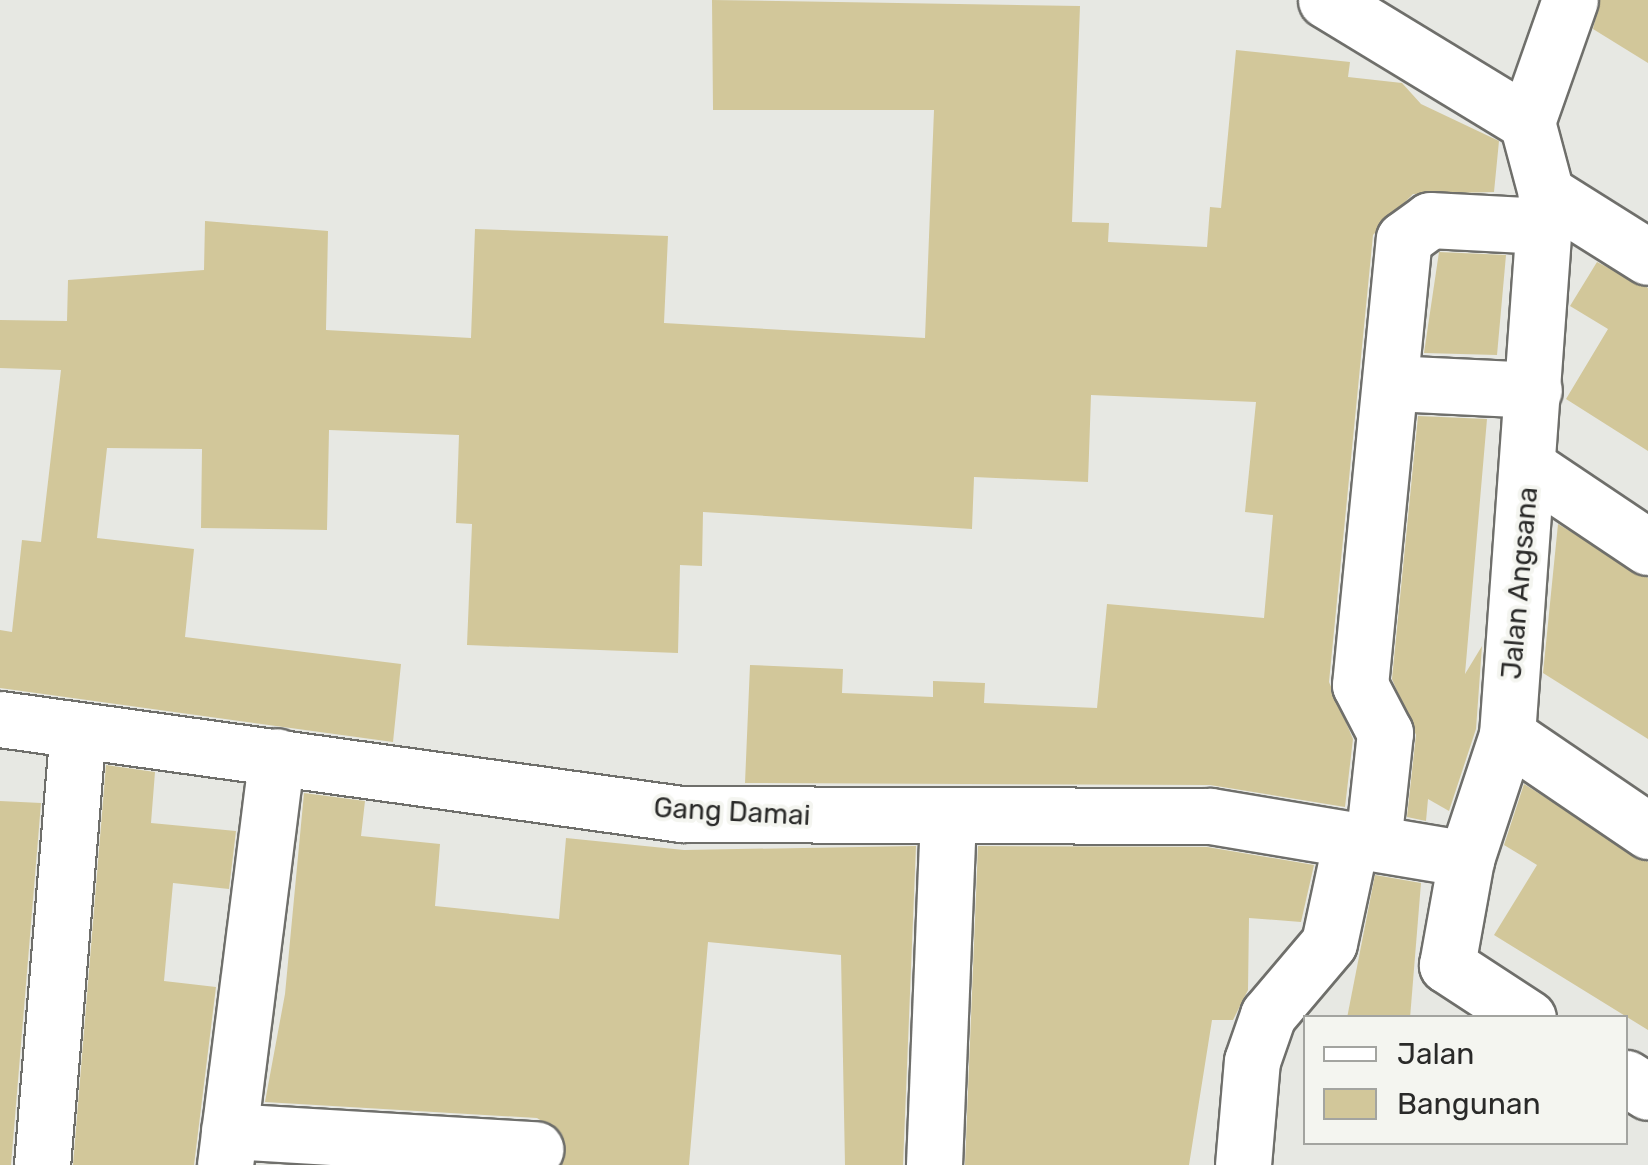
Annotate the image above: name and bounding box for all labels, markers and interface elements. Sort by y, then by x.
street label: Jalan Angsana [1495,485,1545,681]
street label: Gang Damai [653,791,811,833]
legend [1303,1015,1628,1145]
text: Jalan [1397,1036,1475,1072]
text: Bangunan [1397,1086,1541,1122]

